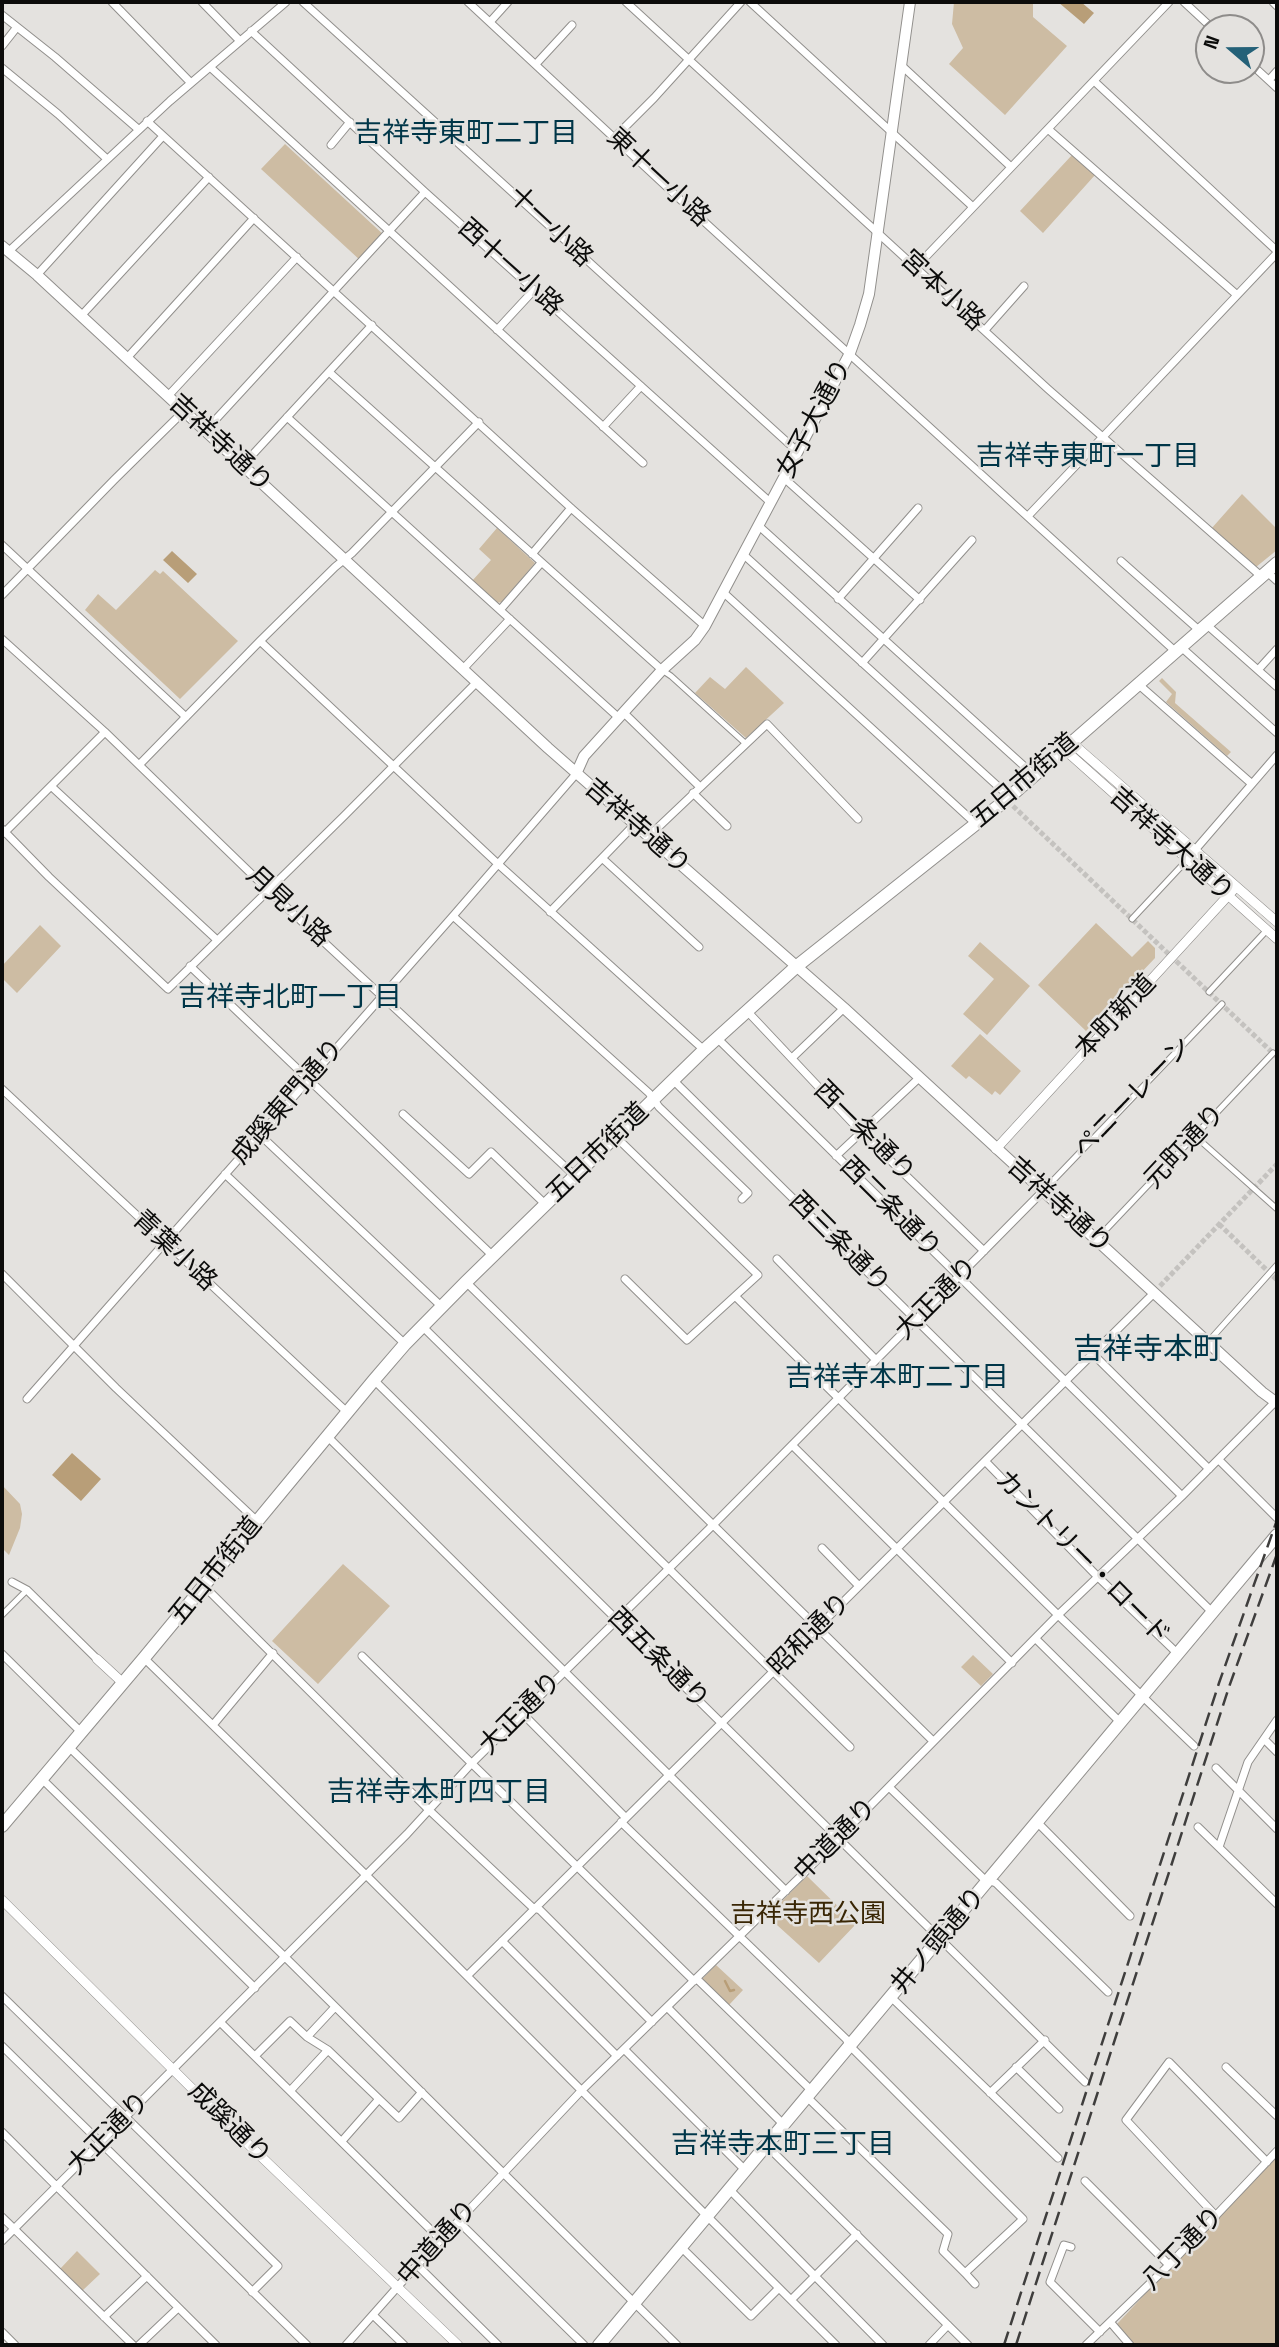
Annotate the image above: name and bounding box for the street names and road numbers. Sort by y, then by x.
street label: 東十一小路 [600,122,716,234]
street label: 十一小路 [501,180,599,274]
street label: 西十一小路 [451,213,569,323]
street label: 宮本小路 [893,244,991,338]
street label: 女子大通り [771,354,859,484]
street label: 吉祥寺通り [162,388,278,500]
street label: 五日市街道 [965,727,1085,835]
street label: 吉祥寺通り [578,773,696,881]
street label: 吉祥寺大通り [1103,781,1239,909]
street label: 月見小路 [239,860,337,954]
street label: 本町新道 [1069,968,1163,1066]
street label: ペニーレーン [1068,1031,1198,1165]
street label: 成蹊東門通り [225,1033,351,1171]
street label: 西一条通り [807,1075,921,1189]
street label: 五日市街道 [540,1097,656,1209]
street label: 元町通り [1138,1098,1232,1196]
street label: 西二条通り [833,1151,947,1265]
street label: 吉祥寺通り [1000,1151,1118,1261]
street label: 西三条通り [782,1186,896,1300]
street label: 青葉小路 [125,1204,223,1298]
street label: 大正通り [889,1251,985,1347]
street label: カントリー・ロード [988,1464,1176,1652]
street label: 五日市街道 [163,1511,269,1631]
street label: 昭和通り [762,1587,858,1683]
street label: 西五条通り [601,1602,715,1716]
street label: 大正通り [473,1666,569,1762]
street label: 中道通り [788,1792,884,1888]
street label: 井ノ頭通り [885,1881,993,2001]
street label: 成蹊通り [181,2076,277,2172]
street label: 大正通り [61,2086,157,2182]
street label: 中道通り [392,2194,484,2292]
street label: 八丁通り [1136,2201,1230,2297]

